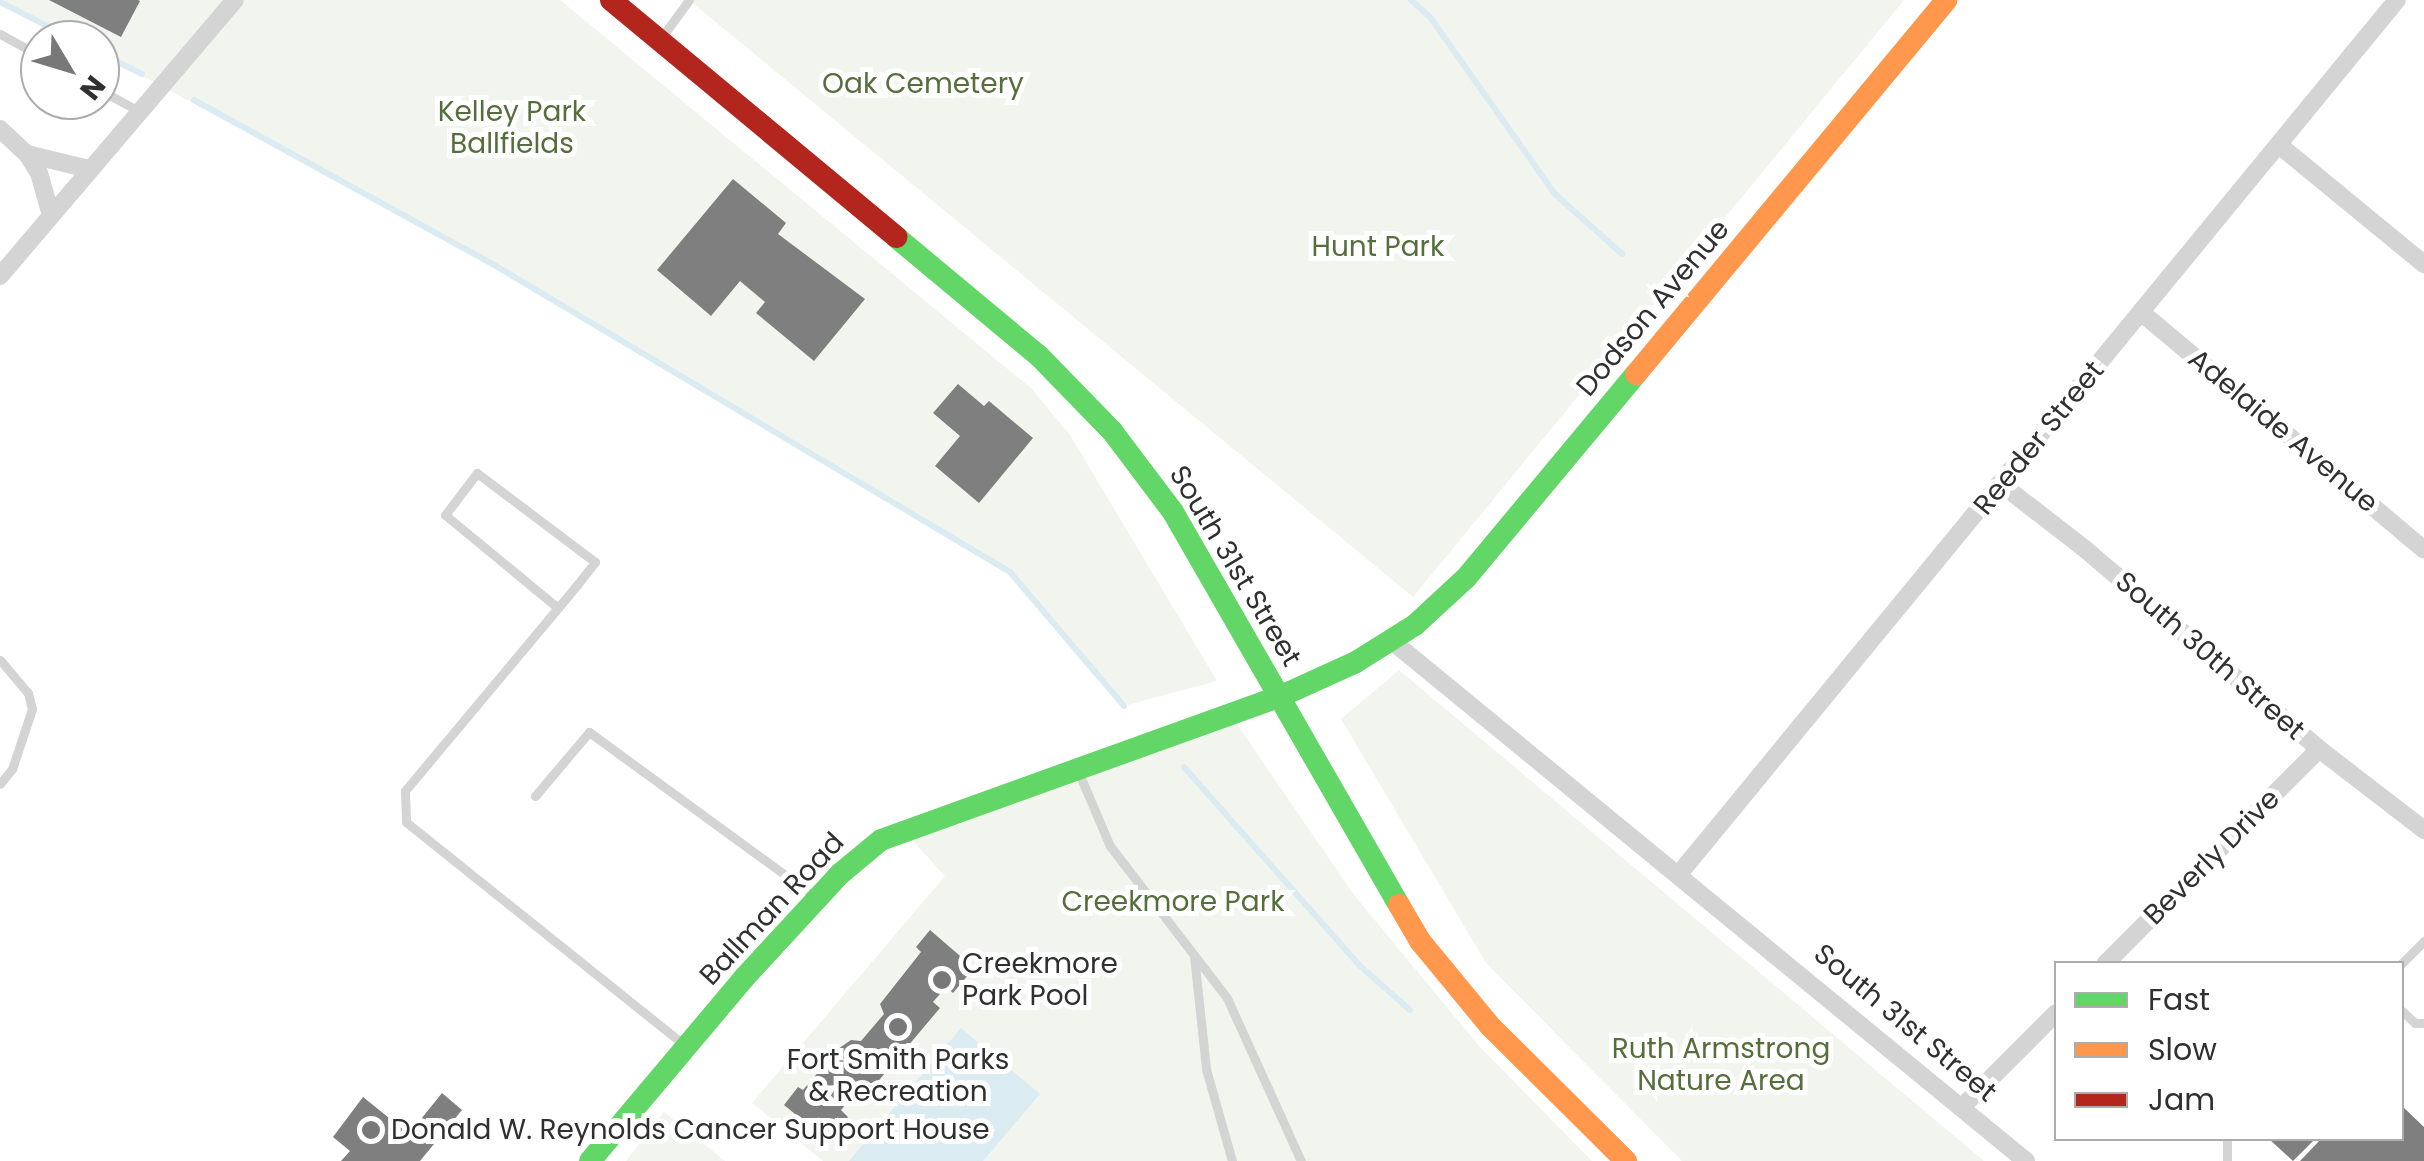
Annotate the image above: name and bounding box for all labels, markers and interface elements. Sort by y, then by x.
north arrow [20,20,120,120]
text: N [71,67,114,108]
park label: Oak Cemetery [822,67,1024,101]
park label: Kelley Park Ballfields [438,95,586,161]
street label: Dodson Avenue [1570,213,1736,403]
park label: Hunt Park [1312,230,1444,264]
street label: Adelaide Avenue [2182,342,2384,520]
street label: Reeder Street [1967,354,2111,522]
street label: South 31st Street [1162,460,1308,672]
street label: South 30th Street [2109,565,2311,747]
street label: Beverly Drive [2137,782,2287,932]
street label: Ballman Road [693,826,851,992]
park label: Creekmore Park [1061,885,1285,919]
street label: South 31st Street [1807,937,2003,1109]
place label: Creekmore Park Pool [962,947,1118,1013]
legend [2054,961,2404,1141]
marker: Creekmore Park Pool [931,969,953,991]
text: Fast [2148,978,2210,1021]
marker: Fort Smith Parks & Recreation [887,1016,909,1038]
text: Slow [2148,1028,2217,1071]
park label: Ruth Armstrong Nature Area [1612,1032,1830,1098]
place label: Fort Smith Parks & Recreation [787,1043,1009,1109]
text: Jam [2148,1078,2215,1121]
place label: Donald W. Reynolds Cancer Support House [391,1113,990,1147]
marker: Donald W. Reynolds Cancer Support House [360,1119,382,1141]

